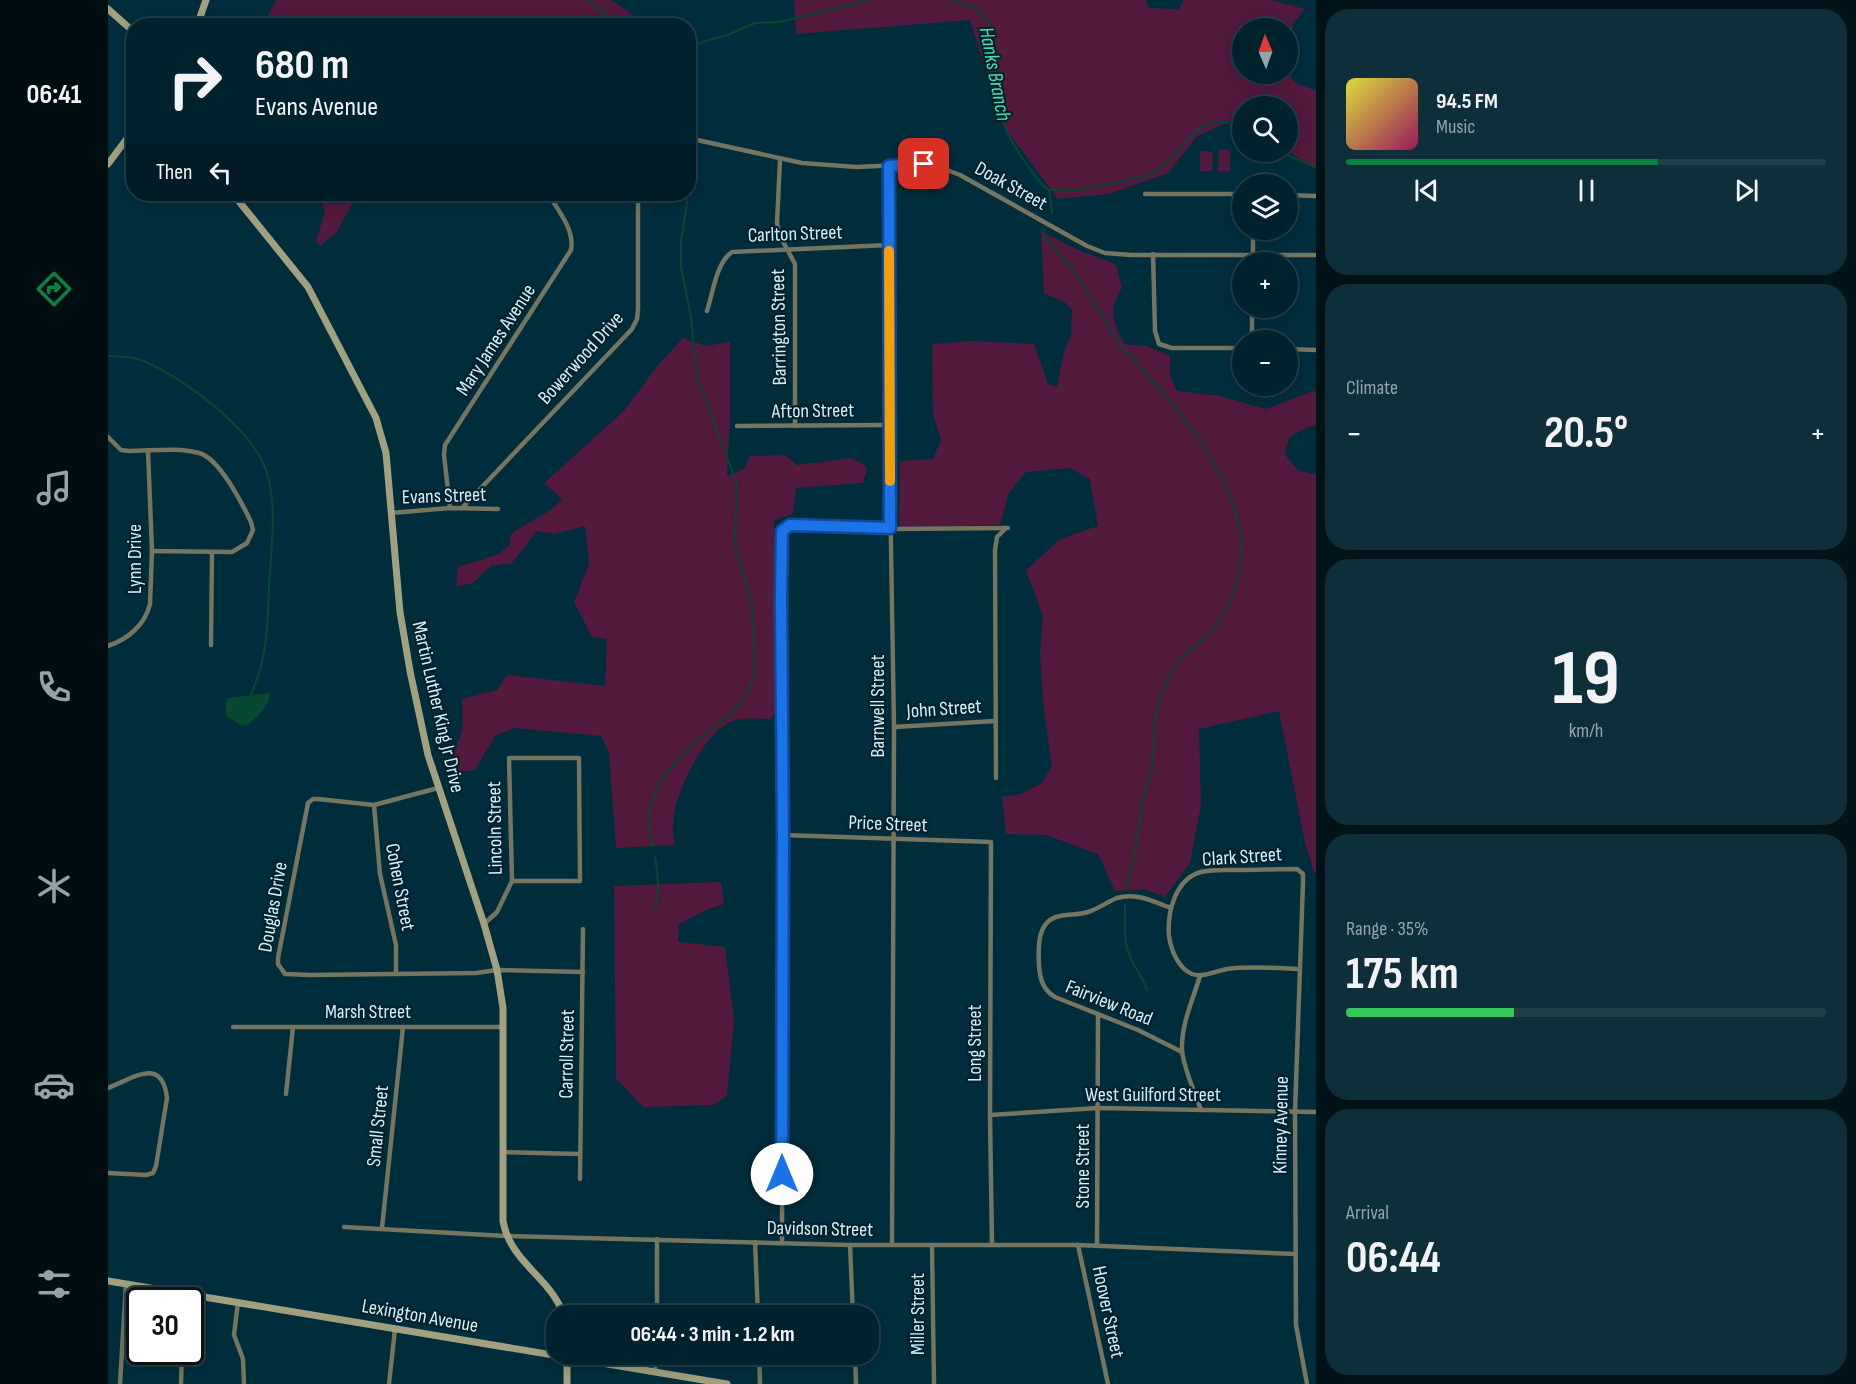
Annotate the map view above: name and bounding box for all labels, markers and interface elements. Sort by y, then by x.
north arrow [1232,18,1298,84]
map controls [1232,18,1298,396]
water label: Hanks Branch [974,25,1016,123]
text: 680 m [255,40,349,91]
icon: right [156,42,234,120]
text: 06:41 [27,79,81,111]
text: 94.5 FM [1436,88,1498,115]
text: Evans Avenue [255,91,378,123]
button: search [1232,96,1298,162]
text: Music [1436,115,1475,139]
pin [898,138,949,189]
icon: arrive [907,147,940,180]
icon: left [204,156,237,189]
street label: Doak Street [971,156,1051,216]
text: Then [156,159,192,186]
button: layers [1232,174,1298,240]
icon: previous [1410,174,1443,207]
icon: pause [1570,174,1603,207]
icon: next [1730,174,1763,207]
street label: Carlton Street [747,220,843,248]
button: + [1232,252,1298,318]
icon: directions [33,268,75,310]
street label: Barrington Street [766,269,792,385]
street label: Mary James Avenue [451,280,541,400]
street label: Bowerwood Drive [533,307,629,409]
button: − [1232,330,1298,396]
text: Climate [1346,376,1398,400]
street label: Afton Street [771,398,854,424]
text: 20.5° [1544,406,1628,461]
text: − [1346,414,1362,454]
text: + [1810,414,1826,454]
icon: music [33,467,75,509]
street label: Evans Street [401,483,487,509]
street label: Lynn Drive [123,524,147,594]
street label: Martin Luther King Jr Drive [407,619,469,795]
text: 19 [1552,633,1620,726]
street label: Barnwell Street [866,655,890,757]
icon: phone [33,666,75,708]
street label: John Street [905,694,982,724]
text: km/h [1569,719,1603,743]
street label: Lincoln Street [482,781,508,875]
street label: Price Street [848,811,928,837]
street label: Cohen Street [380,841,420,933]
street label: Clark Street [1201,842,1283,872]
street label: Douglas Drive [253,860,293,954]
icon: climate [33,865,75,907]
text: Range · 35% [1346,917,1428,941]
text: 175 km [1346,947,1459,1002]
street label: Fairview Road [1062,975,1156,1031]
street label: Marsh Street [325,1000,411,1024]
street label: Long Street [963,1004,987,1082]
street label: Carroll Street [554,1009,580,1099]
icon: car [33,1064,75,1106]
street label: Kinney Avenue [1268,1076,1294,1174]
street label: West Guilford Street [1085,1083,1221,1107]
street label: Small Street [362,1084,394,1168]
street label: Stone Street [1071,1124,1095,1208]
position arrow [750,1142,814,1206]
text: Arrival [1346,1201,1389,1225]
street label: Davidson Street [767,1216,873,1242]
text: 06:44 [1346,1231,1441,1286]
icon: filters [33,1263,75,1305]
street label: Hoover Street [1087,1264,1129,1360]
street label: Miller Street [906,1273,930,1355]
speed limit sign: 30 [126,1287,204,1365]
street label: Lexington Avenue [360,1294,480,1338]
text: 06:44 · 3 min · 1.2 km [630,1321,795,1348]

